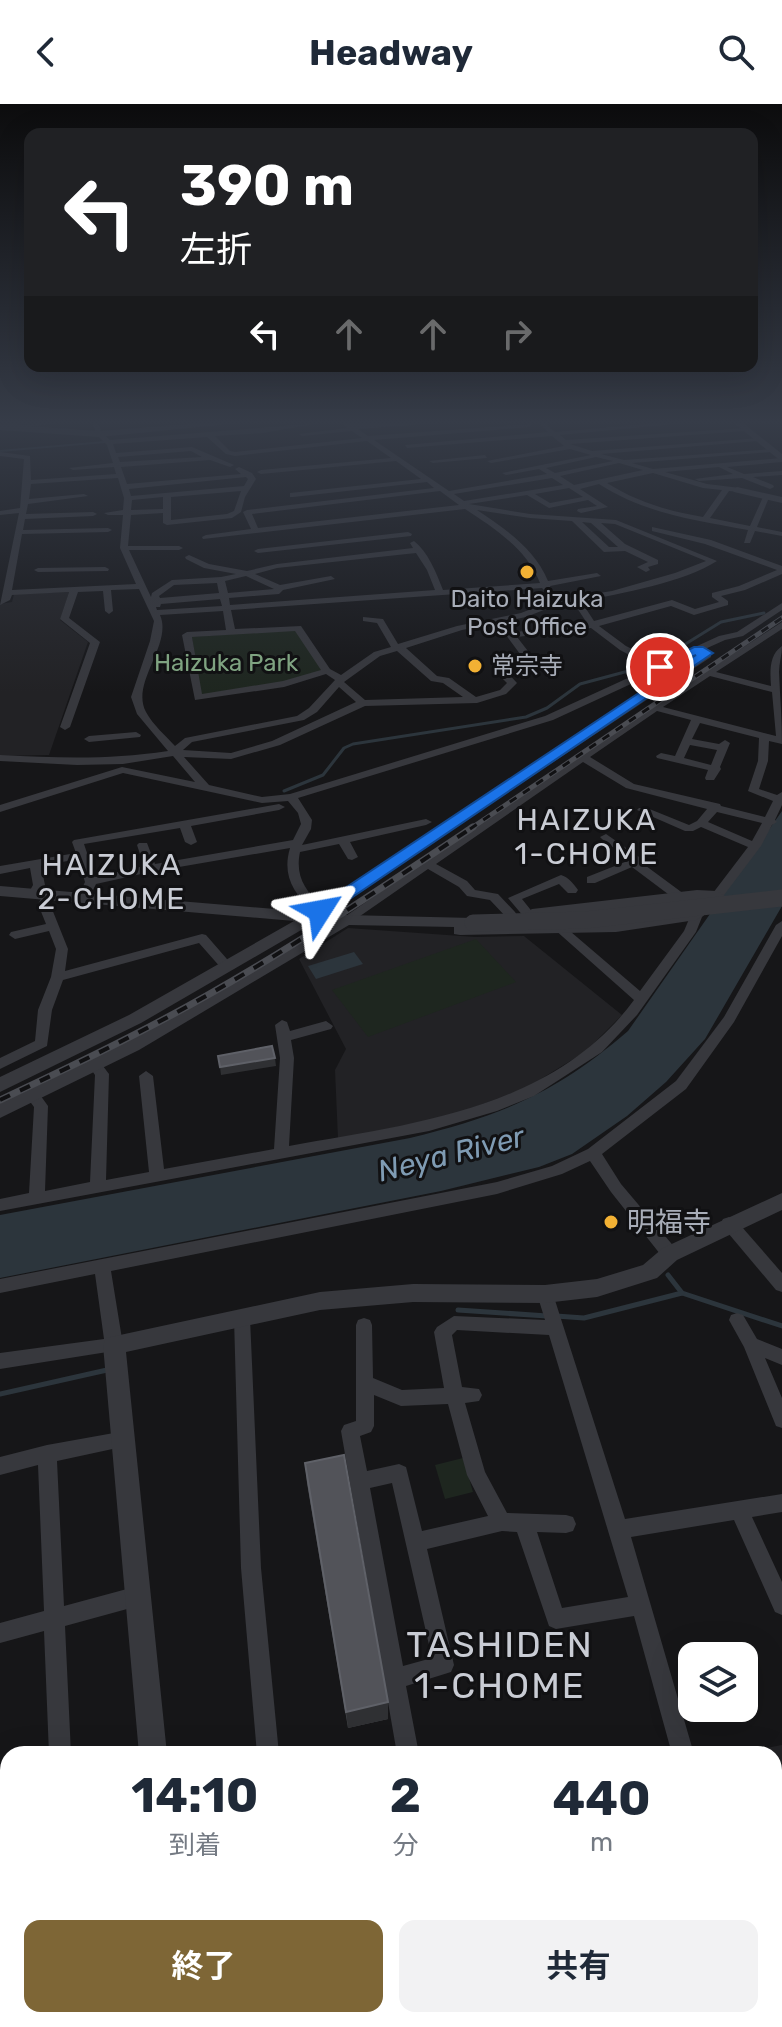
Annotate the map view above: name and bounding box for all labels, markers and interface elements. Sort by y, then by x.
icon: back [24,30,68,74]
icon: search [714,30,758,74]
text: Headway [309,31,473,74]
text: 390 m [180,153,354,219]
icon: left [48,160,152,264]
text: 左折 [180,228,252,271]
icon: left [243,312,287,356]
icon: ahead [327,312,371,356]
icon: ahead [411,312,455,356]
icon: right [495,312,539,356]
marker: Daito Haizuka Post Office [518,563,536,581]
place label: Daito Haizuka Post Office [451,585,603,641]
pin [626,633,694,701]
icon: arrive [638,645,682,689]
park label: Haizuka Park [154,649,299,677]
place label: 常宗寺 [491,652,563,680]
marker: 常宗寺 [466,657,484,675]
district label: HAIZUKA 1-CHOME [514,802,660,872]
district label: HAIZUKA 2-CHOME [37,847,187,917]
position arrow [278,869,362,953]
water label: Neya River [374,1118,530,1190]
place label: 明福寺 [627,1206,711,1239]
marker: 明福寺 [602,1213,620,1231]
district label: TASHIDEN 1-CHOME [406,1623,594,1707]
map controls [678,1642,758,1722]
button: layers [678,1642,758,1722]
text: 14:10 [131,1767,259,1824]
text: 2 [390,1767,421,1824]
text: 440 [552,1770,651,1827]
text: m [590,1827,613,1858]
text: 到着 [169,1830,221,1861]
text: 分 [392,1830,418,1861]
button: 終了 [24,1920,383,2012]
button: 共有 [399,1920,758,2012]

